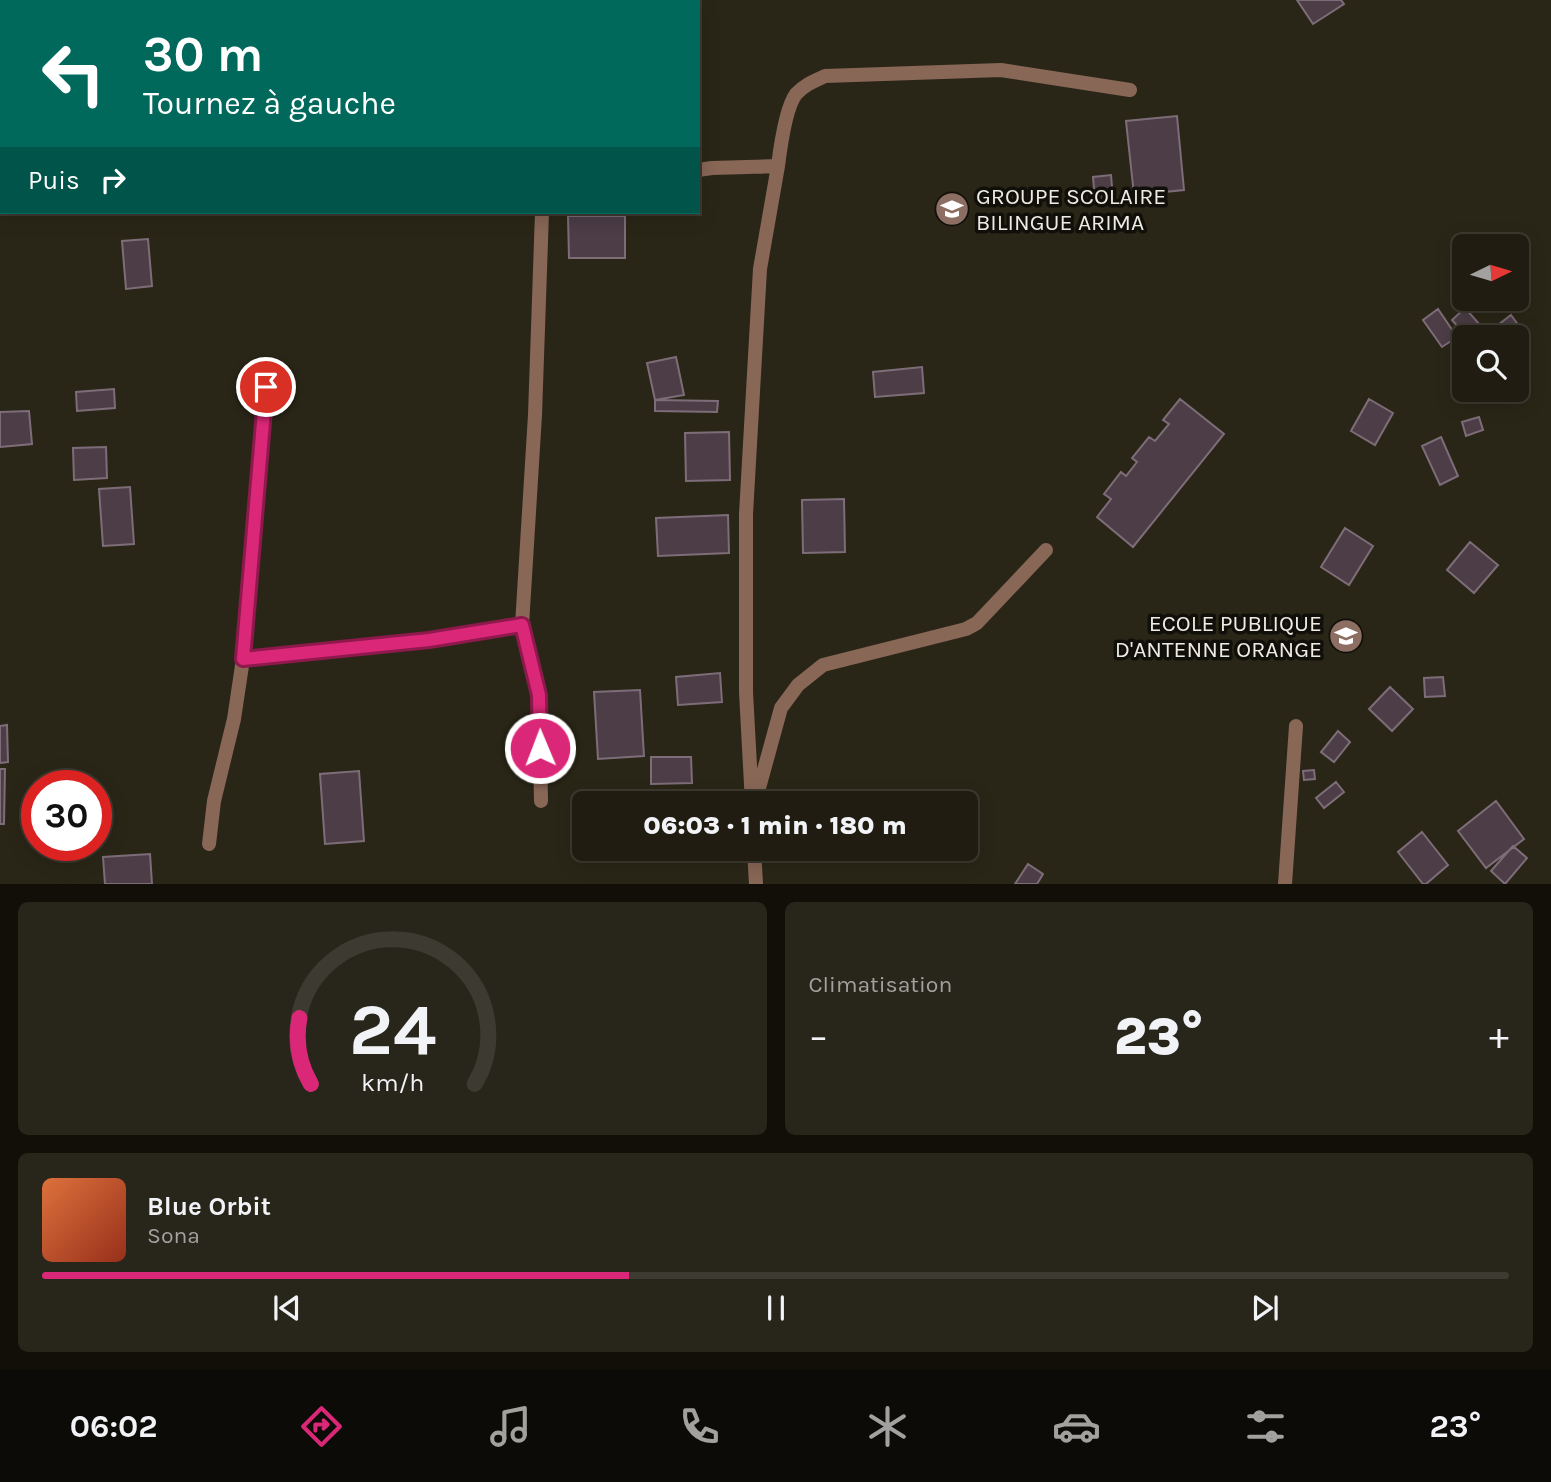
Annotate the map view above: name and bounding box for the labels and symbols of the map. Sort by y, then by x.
place label: GROUPE SCOLAIRE BILINGUE ARIMA [976,183,1166,236]
school or university icon: GROUPE SCOLAIRE BILINGUE ARIMA [933,190,971,228]
north arrow [1452,234,1530,312]
pin [236,357,296,417]
place label: ECOLE PUBLIQUE D'ANTENNE ORANGE [1115,610,1322,663]
school or university icon: ECOLE PUBLIQUE D'ANTENNE ORANGE [1327,617,1365,655]
position arrow [503,711,577,785]
speed limit sign: 30 [21,770,112,861]

